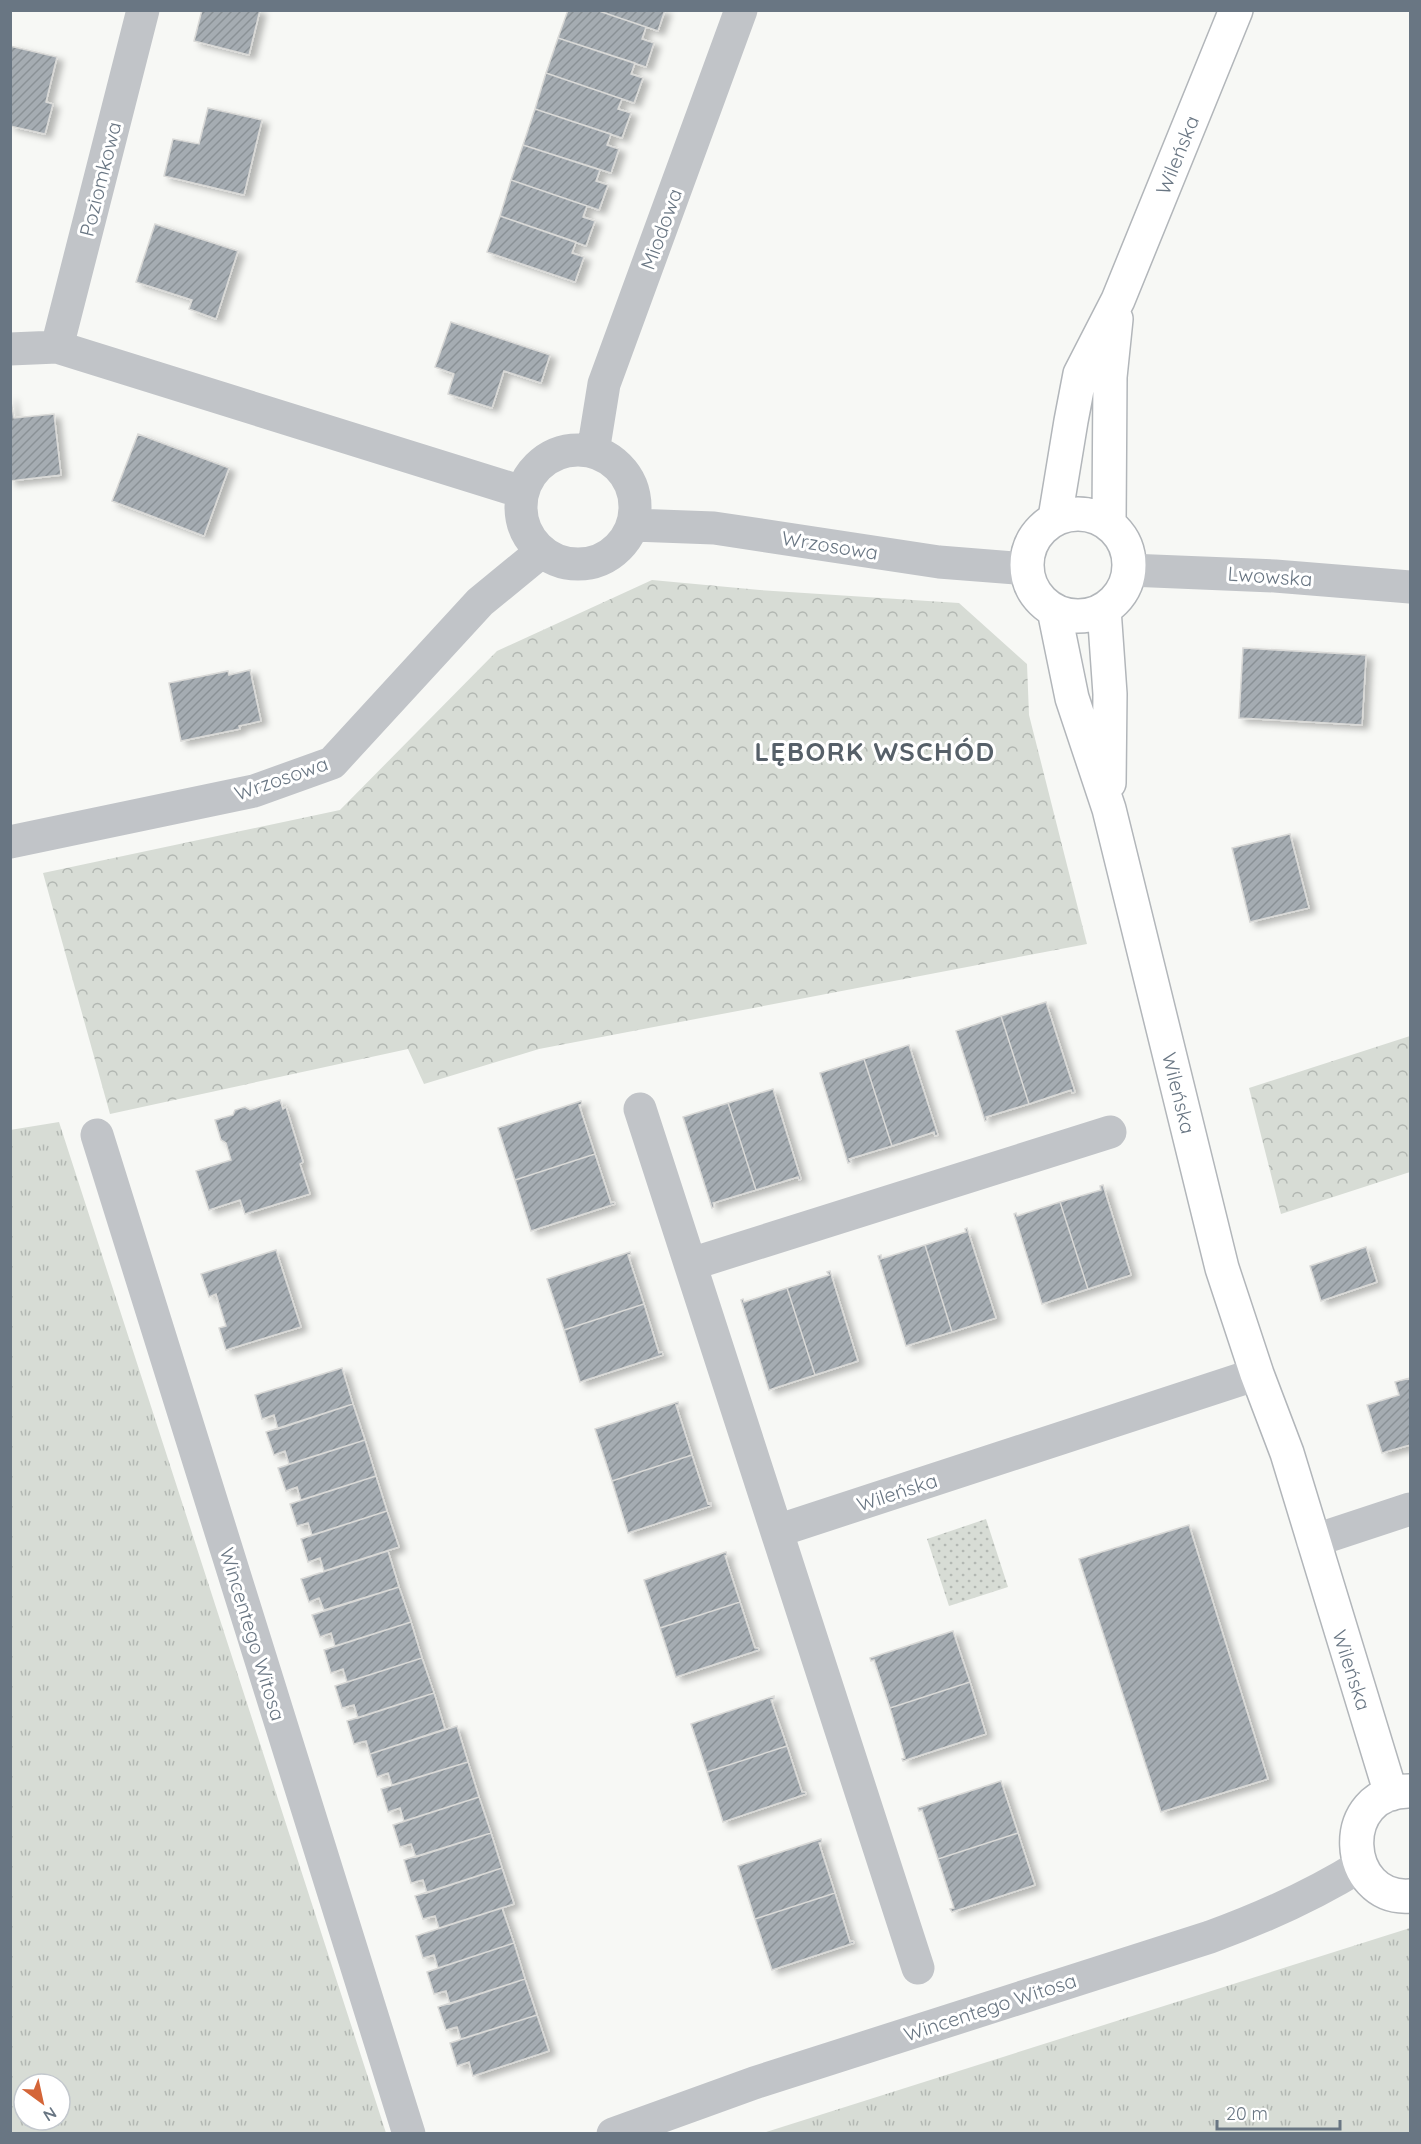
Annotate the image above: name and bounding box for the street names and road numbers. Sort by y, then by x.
street label: Wileńska [1150,112,1204,198]
street label: Poziomkowa [74,119,126,239]
street label: Miodowa [635,185,687,273]
street label: Wrzosowa [780,525,880,565]
street label: Lwowska [1227,561,1313,591]
street label: Wrzosowa [231,750,331,806]
street label: Wileńska [1157,1050,1201,1136]
street label: Wileńska [854,1467,940,1517]
street label: Wincentego Witosa [215,1544,291,1724]
street label: Wileńska [1327,1627,1377,1713]
street label: Wincentego Witosa [901,1967,1079,2047]

